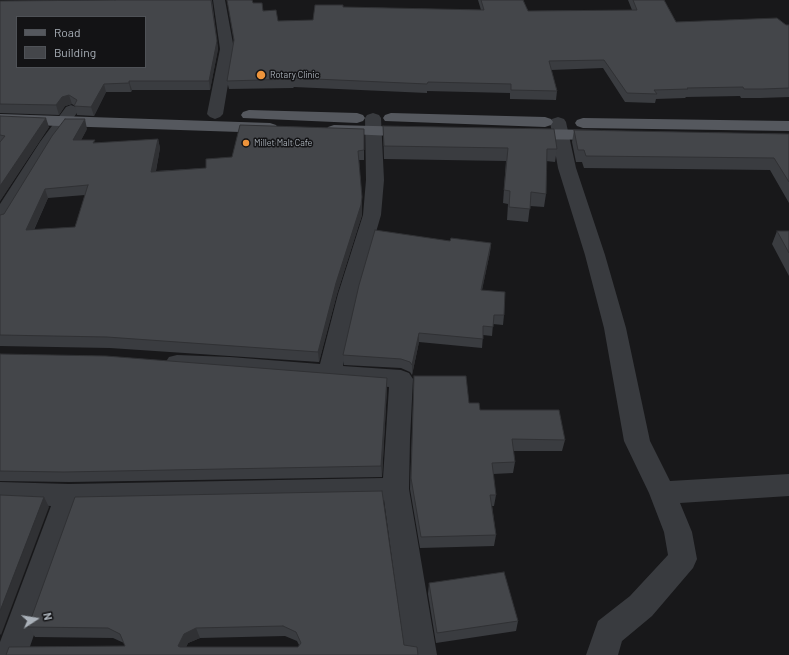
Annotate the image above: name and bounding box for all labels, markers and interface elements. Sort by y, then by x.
legend [16,16,146,68]
text: Road [54,25,81,39]
text: Building [54,45,96,59]
marker: Rotary Clinic [255,69,267,81]
place label: Rotary Clinic [270,70,319,80]
marker: Millet Malt Cafe [241,138,251,148]
place label: Millet Malt Cafe [254,138,312,148]
north arrow [16,599,56,639]
text: N [41,611,55,621]

